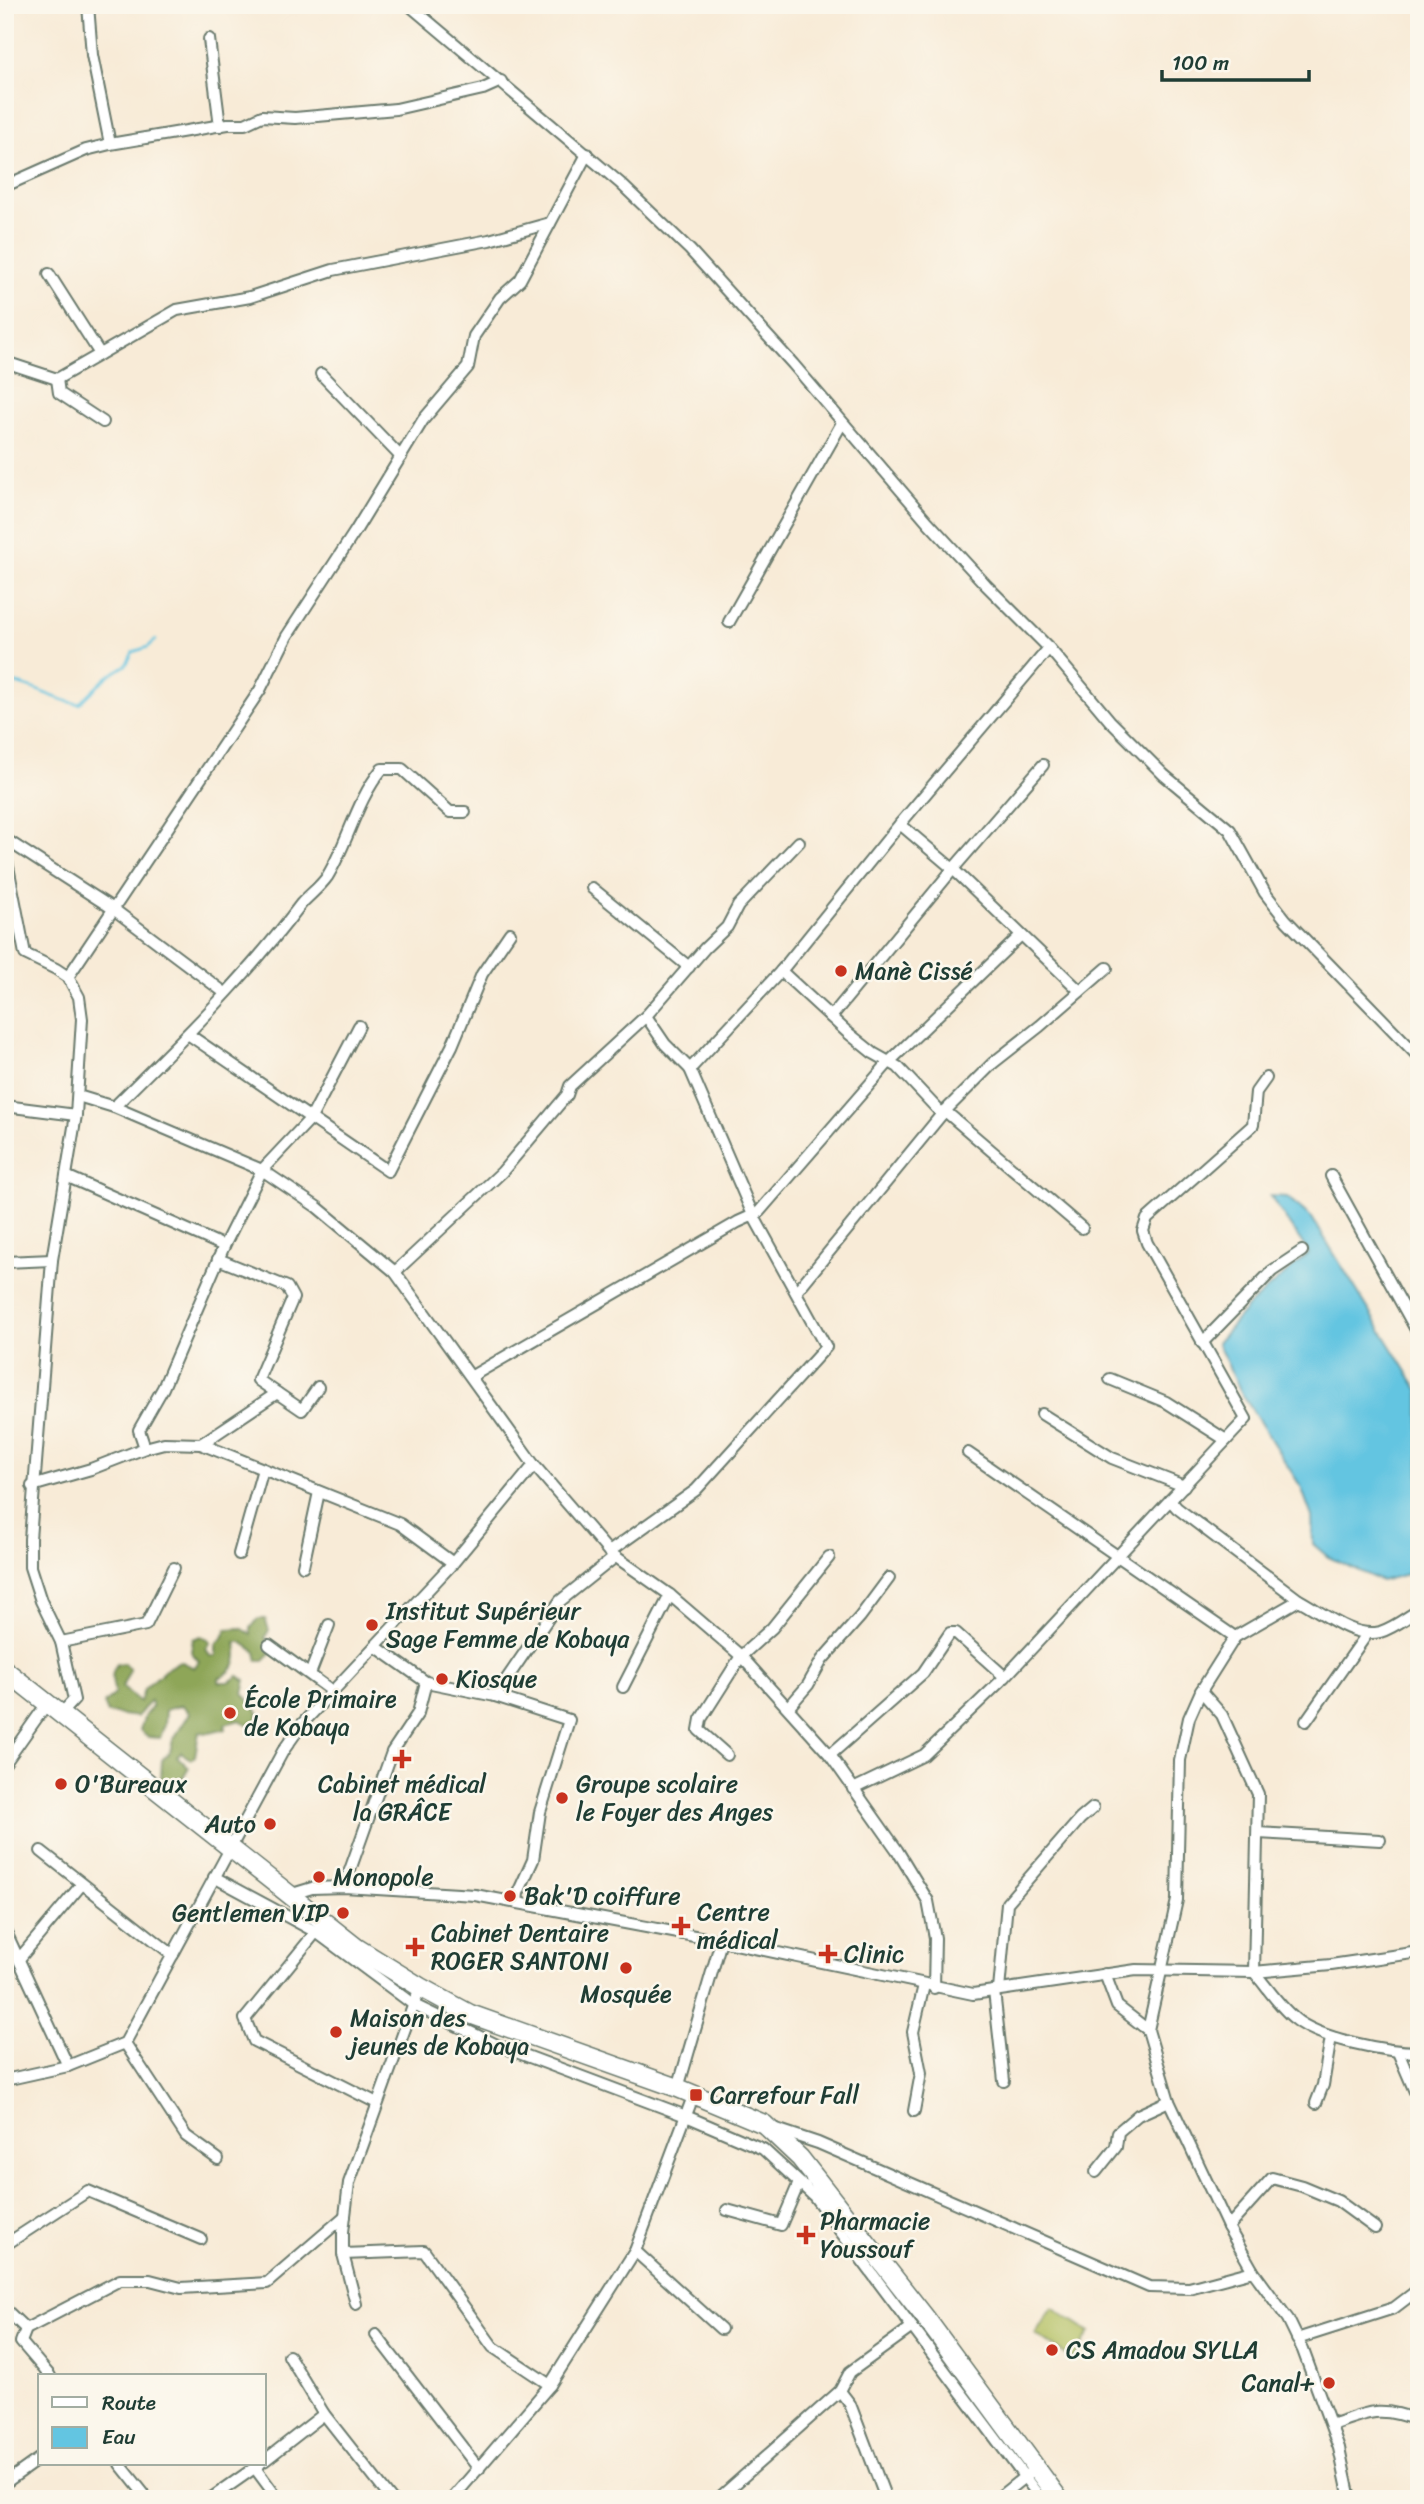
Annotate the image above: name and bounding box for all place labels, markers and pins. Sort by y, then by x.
place label: Manè Cissé [855,950,973,992]
marker: Manè Cissé [833,963,849,979]
place label: Institut Supérieur Sage Femme de Kobaya [385,1590,630,1660]
marker: Institut Supérieur Sage Femme de Kobaya [364,1617,380,1633]
place label: Kiosque [456,1658,537,1700]
marker: Kiosque [434,1671,450,1687]
place label: École Primaire de Kobaya [244,1678,397,1748]
marker: École Primaire de Kobaya [222,1705,238,1721]
marker: Cabinet médical la GRÂCE [394,1751,410,1767]
place label: O'Bureaux [75,1763,188,1805]
place label: Cabinet médical la GRÂCE [318,1763,487,1833]
place label: Groupe scolaire le Foyer des Anges [576,1763,773,1833]
marker: O'Bureaux [53,1776,69,1792]
marker: Groupe scolaire le Foyer des Anges [554,1790,570,1806]
place label: Auto [204,1803,256,1845]
marker: Auto [262,1816,278,1832]
place label: Monopole [333,1856,434,1898]
marker: Monopole [311,1869,327,1885]
place label: Bak'D coiffure [524,1875,681,1917]
marker: Bak'D coiffure [502,1888,518,1904]
place label: Centre médical [697,1891,779,1961]
place label: Gentlemen VIP [172,1892,329,1934]
marker: Gentlemen VIP [335,1905,351,1921]
place label: Cabinet Dentaire ROGER SANTONI [431,1912,610,1982]
marker: Centre médical [671,1916,691,1936]
place label: Clinic [844,1933,904,1975]
marker: Cabinet Dentaire ROGER SANTONI [405,1937,425,1957]
marker: Clinic [818,1944,838,1964]
marker: Mosquée [618,1960,634,1976]
place label: Mosquée [580,1973,672,2015]
place label: Maison des jeunes de Kobaya [345,1997,529,2067]
marker: Maison des jeunes de Kobaya [328,2024,344,2040]
place label: Carrefour Fall [710,2074,860,2116]
marker: Carrefour Fall [688,2087,704,2103]
place label: Pharmacie Youssouf [820,2200,930,2270]
marker: Pharmacie Youssouf [798,2227,814,2243]
place label: CS Amadou SYLLA [1066,2329,1259,2371]
marker: CS Amadou SYLLA [1044,2342,1060,2358]
place label: Canal+ [1241,2362,1315,2404]
marker: Canal+ [1321,2375,1337,2391]

